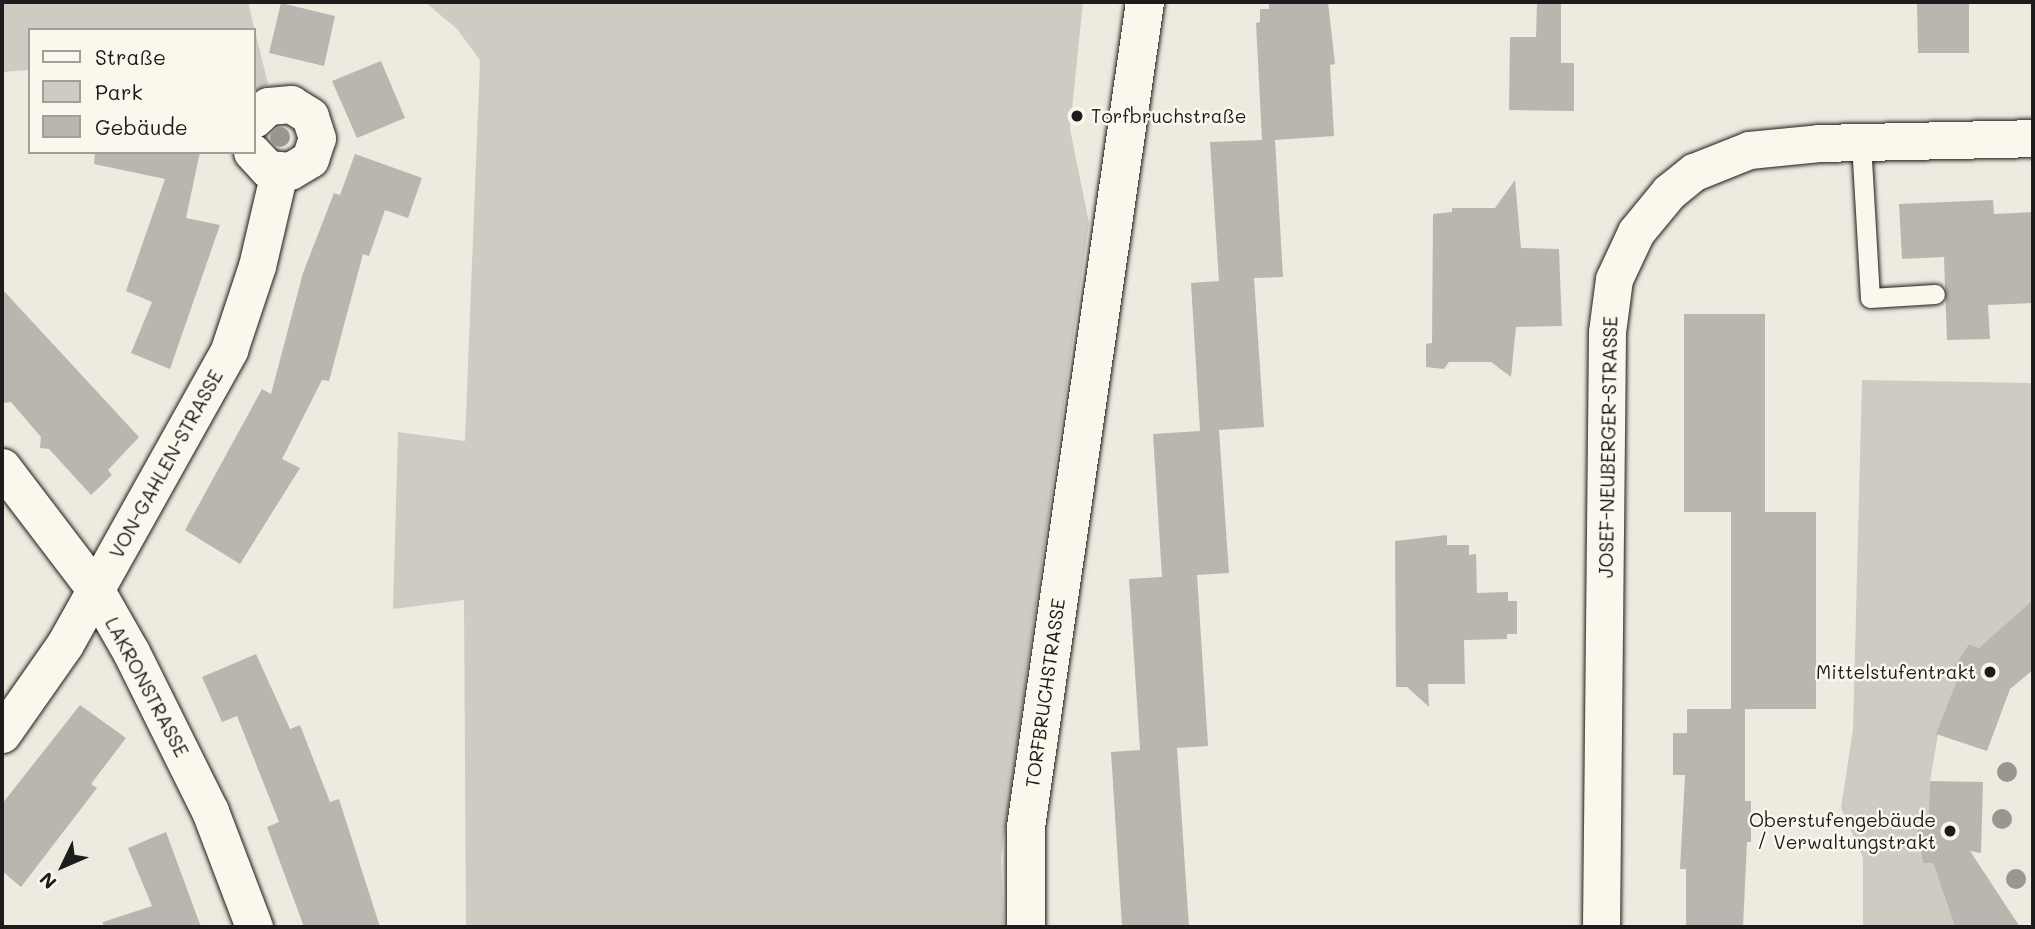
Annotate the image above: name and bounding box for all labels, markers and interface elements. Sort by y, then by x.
legend [28,28,256,154]
text: Straße [95,43,166,70]
text: Park [95,78,143,105]
place label: Torfbruchstraße [1091,105,1246,127]
marker: Torfbruchstraße [1069,108,1085,124]
text: Gebäude [95,113,188,140]
street label: JOSEF-NEUBERGER-STRASSE [1594,316,1622,578]
street label: VON-GAHLEN-STRASSE [105,366,227,562]
street label: TORFBRUCHSTRASSE [1020,597,1070,789]
street label: LAKRONSTRASSE [101,613,193,761]
place label: Mittelstufentrakt [1816,661,1976,683]
marker: Mittelstufentrakt [1982,664,1998,680]
place label: Oberstufengebäude / Verwaltungstrakt [1749,809,1936,853]
marker: Oberstufengebäude / Verwaltungstrakt [1942,823,1958,839]
north arrow [28,831,98,901]
text: N [34,867,62,895]

